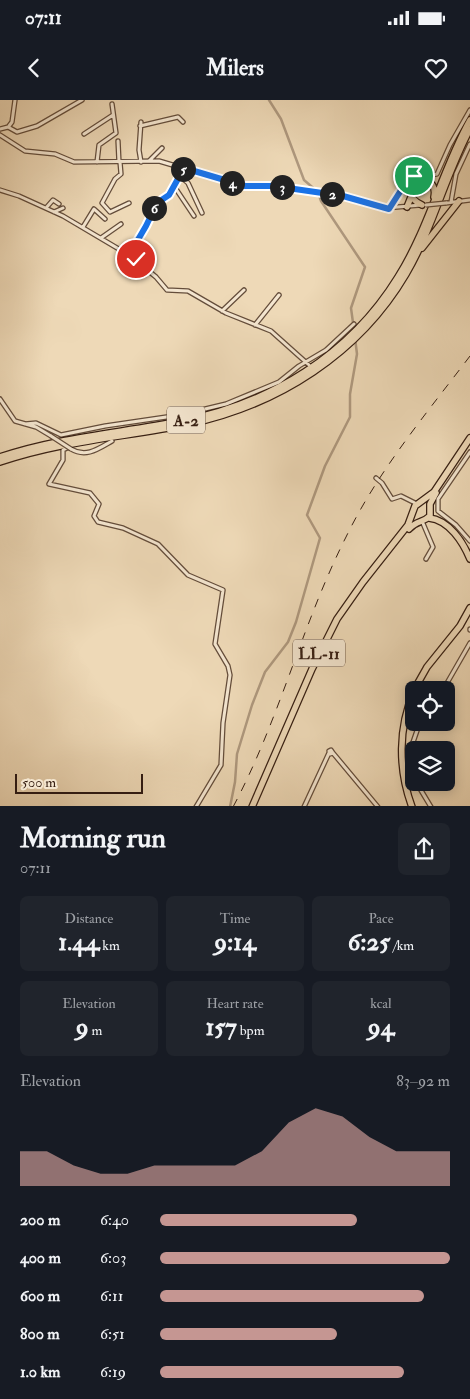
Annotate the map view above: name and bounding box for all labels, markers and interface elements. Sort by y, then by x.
text: 07:11 [25,6,62,30]
icon: back [20,54,48,82]
text: Milers [206,54,264,82]
icon: heart [422,54,450,82]
pin [393,155,435,197]
pin: 5 [170,156,196,182]
text: 5 [180,161,187,178]
icon: arrive [400,162,428,190]
pin: 4 [220,170,244,196]
pin: 3 [270,174,294,200]
text: 4 [229,175,236,192]
text: 3 [280,179,285,196]
pin: 2 [320,182,344,206]
text: 2 [329,186,336,203]
pin: 6 [142,196,166,220]
text: 6 [151,200,158,217]
pin [115,238,157,280]
icon: check [122,245,150,273]
road number: A-2 [167,406,205,434]
road number: LL-11 [293,640,345,666]
map controls [405,681,455,791]
button: locate [405,681,455,731]
button: layers [405,741,455,791]
scale bar [15,772,142,795]
text: 500 m [22,774,56,791]
text: Morning run [20,821,166,856]
button: share [398,823,450,875]
text: 07:11 [20,858,51,878]
text: Distance [65,910,113,927]
text: Time [220,910,250,927]
text: Pace [368,910,394,927]
text: 1.44 [58,927,99,958]
text: 9:14 [214,927,256,958]
text: 6:25 [348,927,390,958]
text: km [99,937,120,954]
text: /km [390,937,414,954]
text: Elevation [62,995,116,1012]
text: Heart rate [207,995,264,1012]
text: kcal [370,995,392,1012]
text: 9 [76,1012,89,1043]
text: 157 [205,1012,237,1043]
text: 94 [368,1012,394,1043]
text: m [89,1022,102,1039]
text: bpm [237,1022,265,1039]
text: Elevation [20,1071,81,1091]
text: 83–92 m [396,1071,450,1091]
text: 200 m [20,1210,60,1230]
text: 6:40 [100,1210,129,1230]
text: 400 m [20,1248,61,1268]
text: 6:03 [100,1248,126,1268]
text: 600 m [20,1286,60,1306]
text: 6:11 [100,1286,123,1306]
text: 800 m [20,1324,60,1344]
text: 6:51 [100,1324,125,1344]
text: 1.0 km [20,1362,60,1382]
text: 6:19 [100,1362,126,1382]

